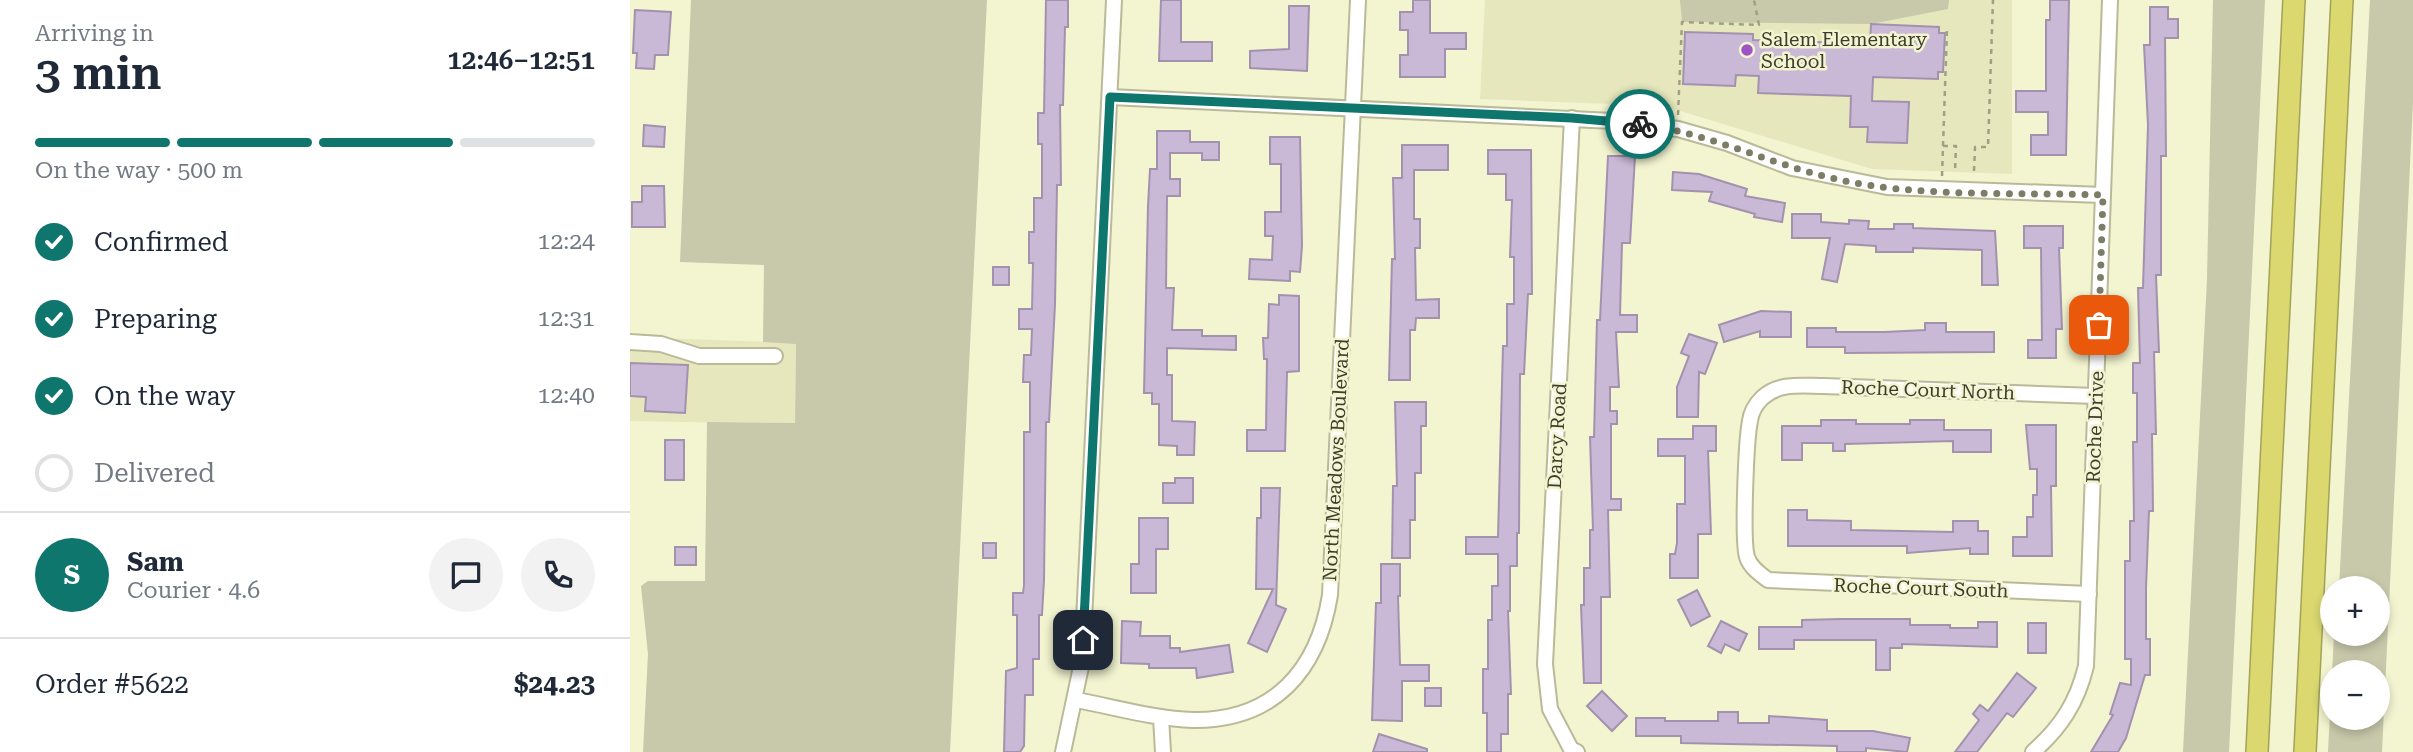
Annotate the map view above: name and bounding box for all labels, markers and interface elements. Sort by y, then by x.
text: Arriving in [35,20,154,47]
place label: Salem Elementary School [1761,28,1928,73]
marker: Salem Elementary School [1739,42,1755,58]
text: 12:46–12:51 [447,45,595,75]
text: 3 min [35,46,162,100]
courier [1605,89,1675,159]
icon: bike [1621,105,1659,143]
text: On the way · 500 m [35,157,243,184]
icon: check [35,223,73,261]
text: Confirmed [94,227,229,257]
text: 12:24 [538,228,595,255]
pin [2069,295,2129,355]
icon: check [35,300,73,338]
text: Preparing [94,304,217,334]
text: 12:31 [538,305,595,332]
icon: bag [2080,306,2118,344]
street label: North Meadows Boulevard [1318,338,1354,582]
street label: Roche Drive [2082,370,2108,484]
street label: Roche Court North [1841,375,2015,405]
icon: check [35,377,73,415]
text: On the way [94,381,235,411]
text: 12:40 [538,382,595,409]
street label: Darcy Road [1543,382,1571,490]
text: Delivered [94,458,215,488]
button: chat [429,538,503,612]
button: phone [521,538,595,612]
text: Sam [127,547,184,577]
text: S [64,560,80,590]
street label: Roche Court South [1833,573,2009,603]
map controls [2320,576,2390,730]
button: + [2320,576,2390,646]
text: Courier · 4.6 [127,577,260,604]
pin [1053,610,1113,670]
icon: home [1064,621,1102,659]
button: − [2320,660,2390,730]
text: Order #5622 [35,669,189,699]
text: $24.23 [514,669,595,699]

